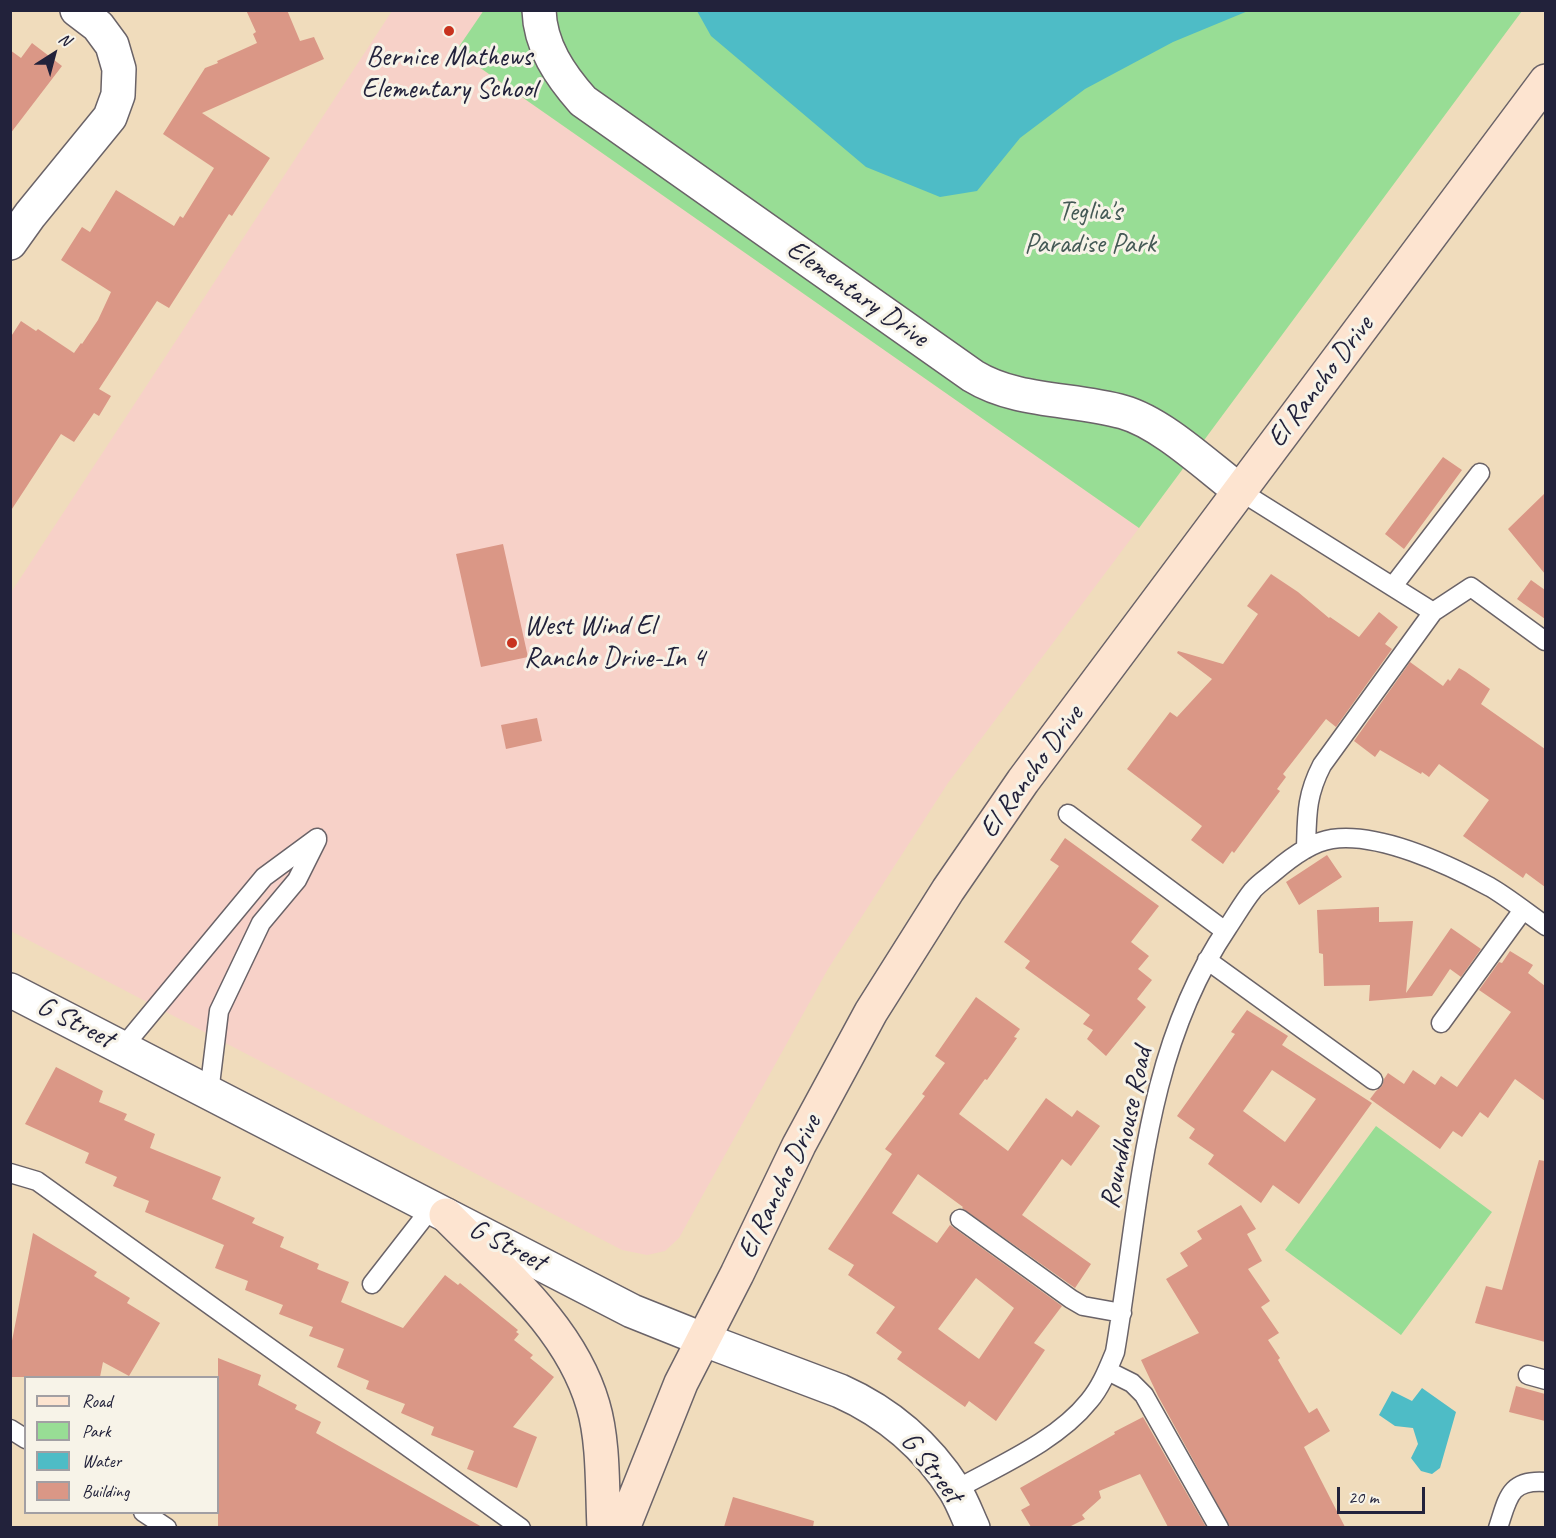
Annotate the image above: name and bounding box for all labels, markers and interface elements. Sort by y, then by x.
north arrow [24,24,84,84]
marker: Bernice Mathews Elementary School [442,24,456,38]
text: N [55,28,74,50]
place label: Bernice Mathews Elementary School [362,41,536,107]
park label: Teglia's Paradise Park [1024,196,1156,262]
street label: Elementary Drive [780,233,934,355]
street label: El Rancho Drive [1261,310,1381,454]
place label: West Wind El Rancho Drive-In 4 [524,610,705,676]
marker: West Wind El Rancho Drive-In 4 [505,636,519,650]
street label: El Rancho Drive [973,699,1091,845]
street label: G Street [31,990,119,1056]
street label: Roundhouse Road [1094,1044,1160,1212]
street label: El Rancho Drive [731,1110,829,1264]
street label: G Street [463,1213,551,1279]
legend [24,1376,219,1514]
text: Road [82,1390,112,1412]
text: Park [82,1420,111,1442]
street label: G Street [893,1426,969,1510]
text: Water [82,1450,121,1472]
scale bar [1340,1475,1428,1513]
text: Building [82,1480,129,1502]
text: 20 m [1348,1486,1379,1508]

